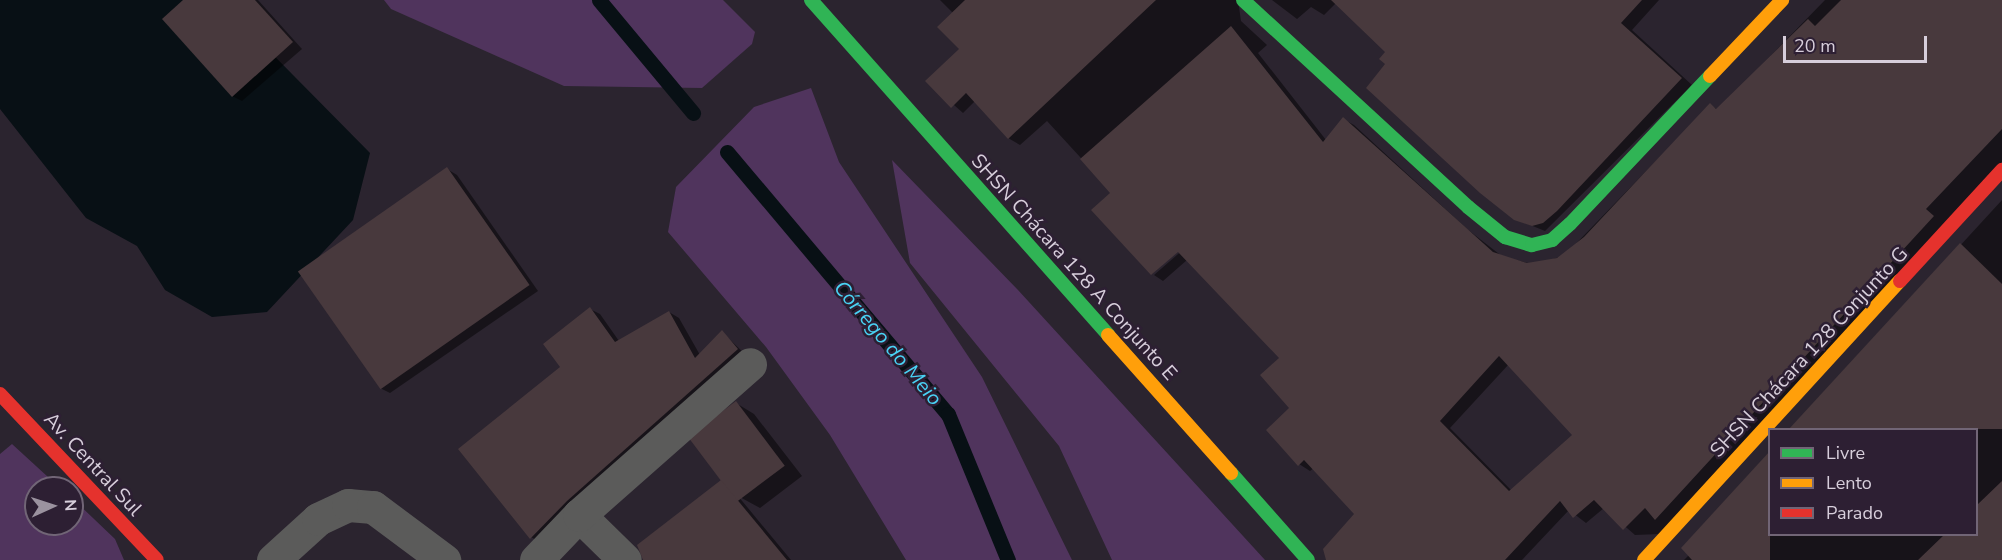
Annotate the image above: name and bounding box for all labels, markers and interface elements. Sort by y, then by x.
scale bar [1786,24,1930,62]
text: 20 m [1794,34,1836,58]
street label: SHSN Chácara 128 A Conjunto E [966,149,1182,385]
street label: SHSN Chácara 128 Conjunto G [1705,242,1913,462]
water label: Córrego do Meio [828,275,948,411]
street label: Av. Central Sul [39,407,147,521]
legend [1768,428,1978,536]
text: Livre [1826,441,1865,465]
text: Lento [1826,471,1872,495]
north arrow [24,476,84,536]
text: N [59,499,81,512]
text: Parado [1826,501,1883,525]

